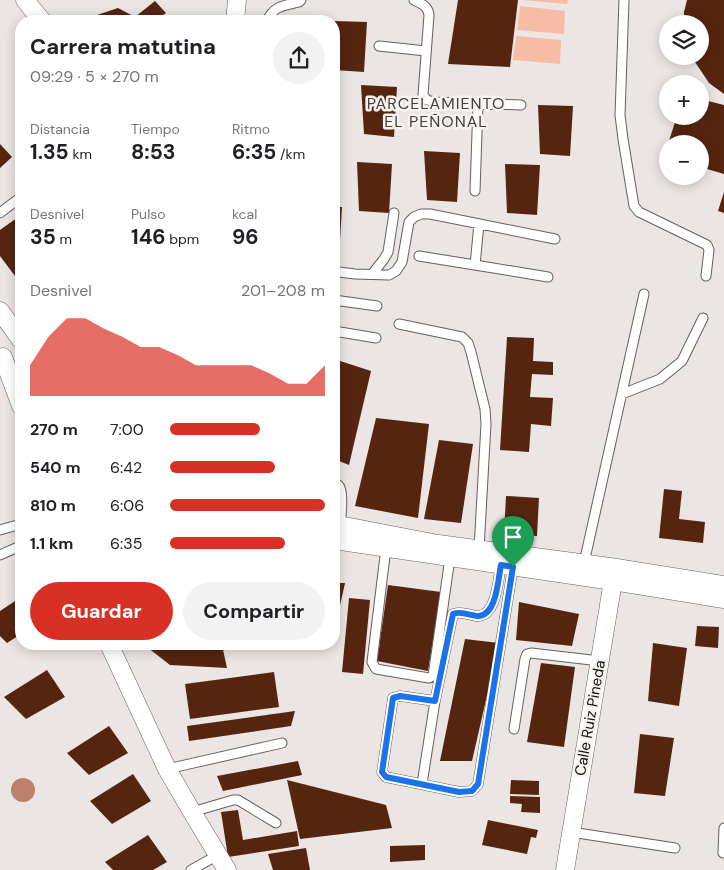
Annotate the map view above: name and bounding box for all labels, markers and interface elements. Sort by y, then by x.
map controls [659,15,709,185]
button: layers [659,15,709,65]
text: Carrera matutina [30,32,216,61]
button: share [273,32,325,84]
text: 09:29 · 5 × 270 m [30,66,159,87]
button: + [659,75,709,125]
district label: PARCELAMIENTO EL PEÑONAL [367,93,505,132]
text: Distancia [30,120,90,138]
text: Tiempo [131,120,180,138]
text: Ritmo [232,120,270,138]
button: − [659,135,709,185]
text: 1.35 [30,138,69,166]
text: 8:53 [131,138,175,166]
text: 6:35 [232,138,276,166]
text: km [69,145,92,163]
text: /km [276,145,305,163]
text: Desnivel [30,205,84,223]
text: Pulso [131,205,166,223]
text: kcal [232,205,257,223]
text: 35 [30,223,56,251]
text: 146 [131,223,166,251]
text: 96 [232,223,259,251]
text: m [56,230,72,248]
text: bpm [166,230,199,248]
text: Desnivel [30,280,92,301]
text: 201–208 m [241,280,325,301]
text: 270 m [30,419,78,440]
text: 7:00 [110,419,144,440]
text: 540 m [30,457,80,478]
text: 6:42 [110,457,142,478]
text: 810 m [30,495,76,516]
text: 6:06 [110,495,144,516]
pin [492,516,534,567]
icon: arrive [499,523,527,551]
text: 1.1 km [30,533,73,554]
text: 6:35 [110,533,143,554]
button: Guardar [30,582,173,640]
button: Compartir [183,582,325,640]
street label: Calle Ruiz Pineda [570,659,610,777]

